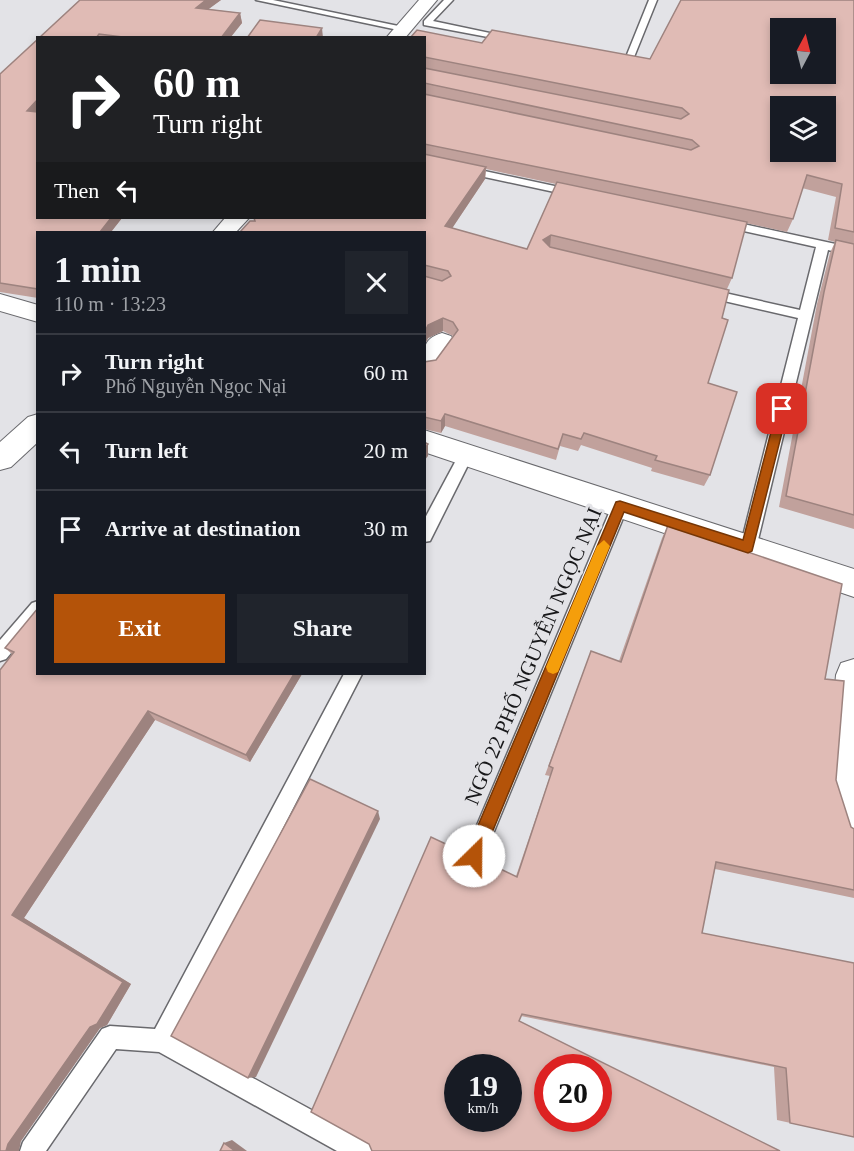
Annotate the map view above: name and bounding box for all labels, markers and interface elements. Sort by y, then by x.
north arrow [770,18,836,84]
map controls [770,18,836,162]
icon: right [54,60,132,138]
text: 60 m [153,60,241,106]
button: layers [770,96,836,162]
text: Turn right [153,109,262,139]
icon: left [111,174,144,207]
text: Then [54,178,99,203]
text: 1 min [54,250,141,290]
button: close [345,251,408,314]
text: 110 m · 13:23 [54,293,166,315]
text: Turn right [105,349,204,374]
icon: right [54,357,87,390]
text: 60 m [363,360,408,385]
text: Phố Nguyễn Ngọc Nại [105,375,287,397]
pin [756,383,807,434]
icon: arrive [765,392,798,425]
icon: left [54,435,87,468]
text: Turn left [105,438,188,463]
text: 20 m [363,438,408,463]
street label: NGÕ 22 PHỐ NGUYỄN NGỌC NẠI [459,504,607,808]
icon: arrive [54,513,87,546]
text: Arrive at destination [105,516,301,541]
text: 30 m [363,516,408,541]
button: Exit [54,594,225,663]
button: Share [237,594,408,663]
position arrow [442,824,506,888]
speed limit sign: 20 [534,1054,612,1132]
text: 19 [468,1069,498,1102]
text: km/h [468,1100,498,1116]

